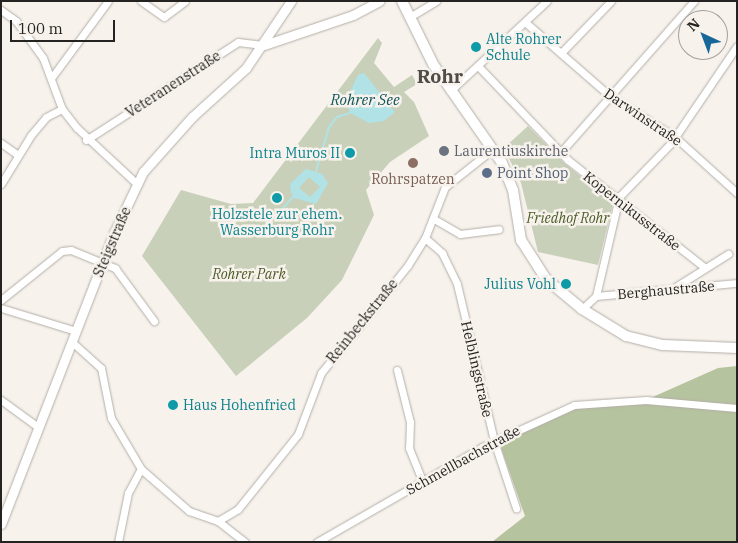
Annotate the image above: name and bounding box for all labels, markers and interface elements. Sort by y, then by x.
scale bar [12,10,118,42]
north arrow [678,10,728,60]
text: N [683,14,704,35]
text: 100 m [18,19,63,38]
place label: Alte Rohrer Schule [486,31,561,64]
marker: Alte Rohrer Schule [470,41,482,53]
street label: Veteranenstraße [122,47,224,121]
district label: Rohr [417,66,463,88]
street label: Darwinstraße [601,85,685,149]
water label: Rohrer See [330,91,400,109]
place label: Laurentiuskirche [454,143,568,159]
place label: Intra Muros II [249,145,340,161]
marker: Laurentiuskirche [438,145,450,157]
marker: Intra Muros II [344,147,356,159]
marker: Rohrspatzen [407,157,419,169]
place label: Point Shop [497,165,568,181]
marker: Point Shop [481,167,493,179]
street label: Kopernikusstraße [580,168,684,254]
place label: Rohrspatzen [371,171,455,187]
marker: Holzstele zur ehem. Wasserburg Rohr [271,192,283,204]
street label: Steigstraße [90,204,134,280]
place label: Holzstele zur ehem. Wasserburg Rohr [212,206,342,238]
park label: Friedhof Rohr [527,210,609,226]
park label: Rohrer Park [212,266,286,282]
street label: Reinbeckstraße [323,276,401,366]
place label: Julius Vohl [484,276,556,292]
street label: Berghaustraße [617,277,715,303]
marker: Julius Vohl [560,278,572,290]
street label: Helblingstraße [458,319,496,419]
place label: Haus Hohenfried [183,397,296,413]
marker: Haus Hohenfried [167,399,179,411]
street label: Schmellbachstraße [403,422,523,498]

